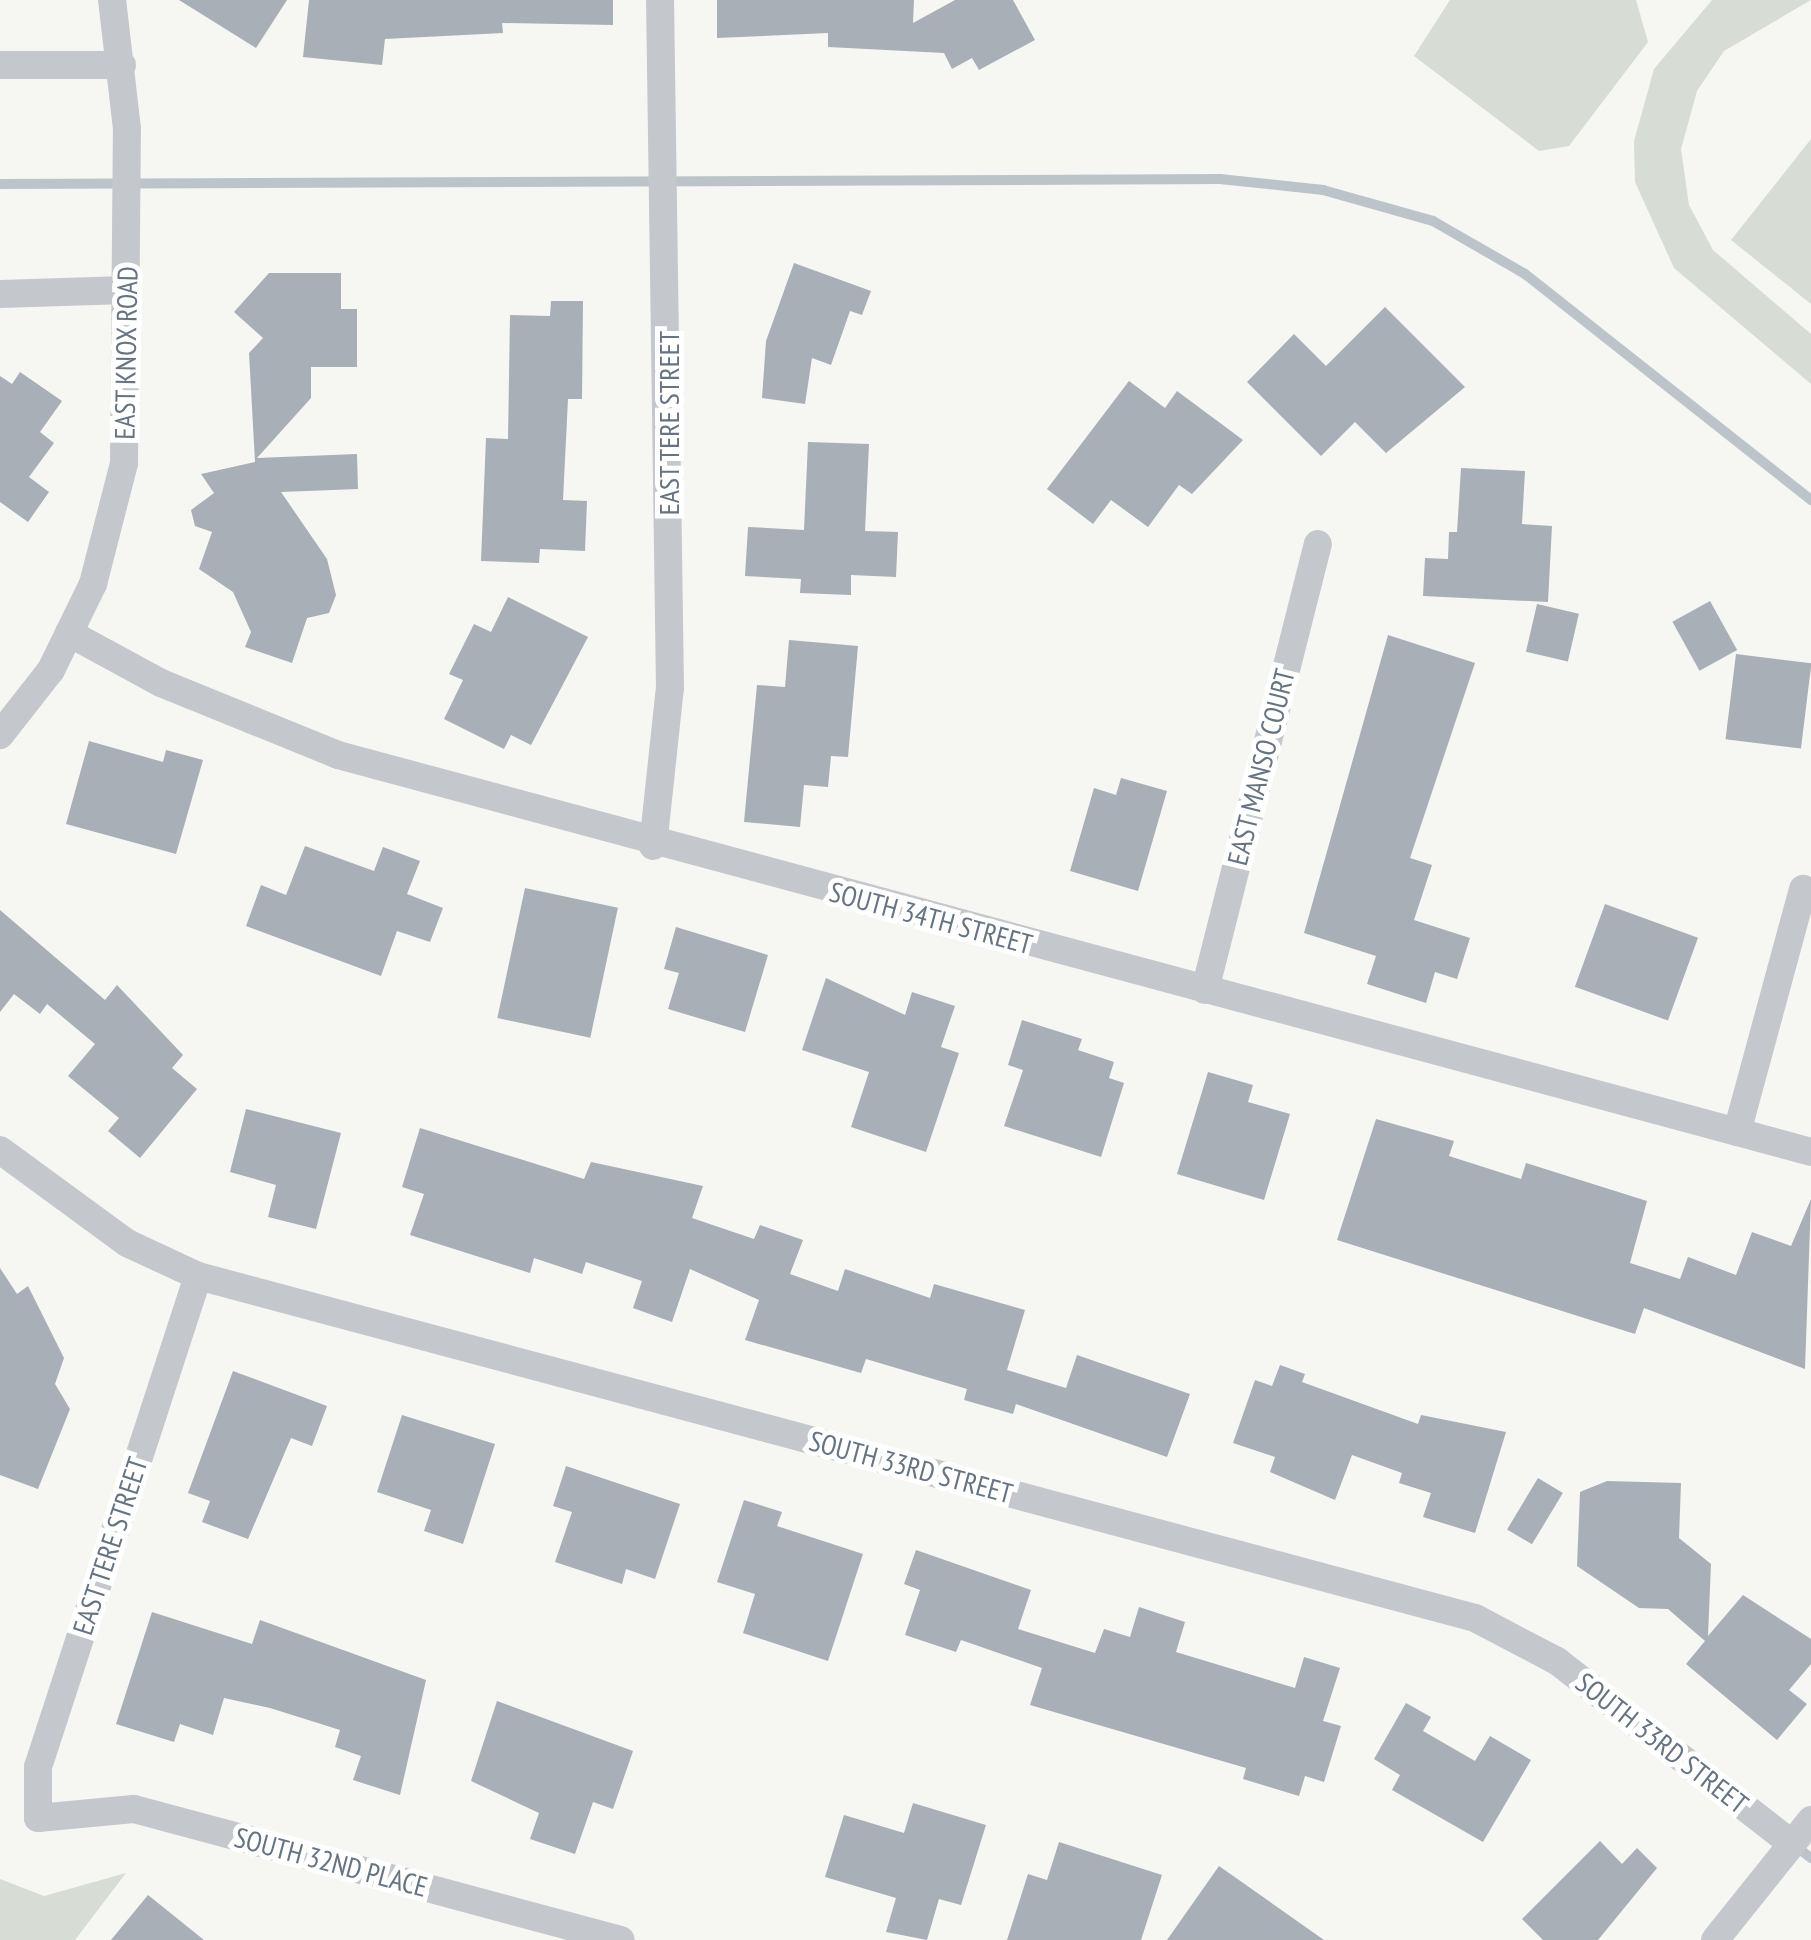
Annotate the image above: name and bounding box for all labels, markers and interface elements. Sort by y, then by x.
street label: EAST KNOX ROAD [108,265,144,441]
street label: EAST TERE STREET [652,330,686,516]
street label: EAST MANSO COURT [1220,665,1302,869]
street label: SOUTH 34TH STREET [826,875,1036,961]
street label: SOUTH 33RD STREET [806,1424,1016,1510]
street label: EAST TERE STREET [65,1452,155,1640]
street label: SOUTH 33RD STREET [1569,1665,1755,1821]
street label: SOUTH 32ND PLACE [231,1820,431,1904]

